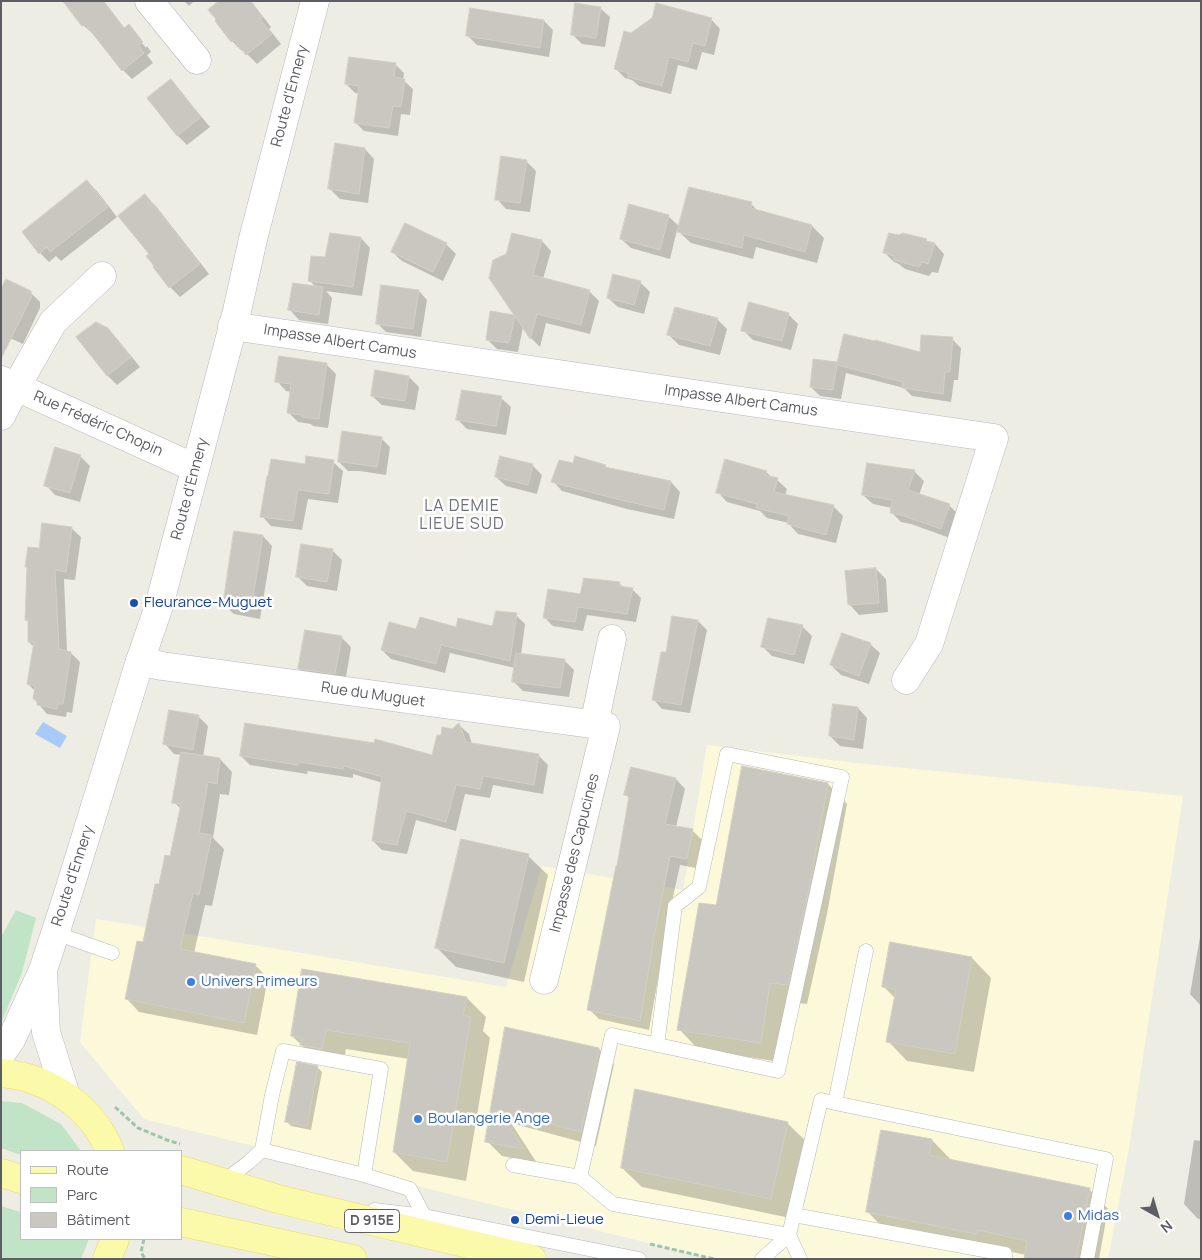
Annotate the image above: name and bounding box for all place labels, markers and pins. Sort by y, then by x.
place label: Fleurance-Muguet [144,594,272,612]
marker: Fleurance-Muguet [128,597,140,609]
place label: Univers Primeurs [201,973,317,991]
marker: Univers Primeurs [185,976,197,988]
place label: Boulangerie Ange [428,1110,550,1128]
marker: Boulangerie Ange [412,1113,424,1125]
place label: Midas [1078,1207,1119,1225]
marker: Midas [1062,1210,1074,1222]
place label: Demi-Lieue [525,1211,604,1229]
marker: Demi-Lieue [509,1214,521,1226]

